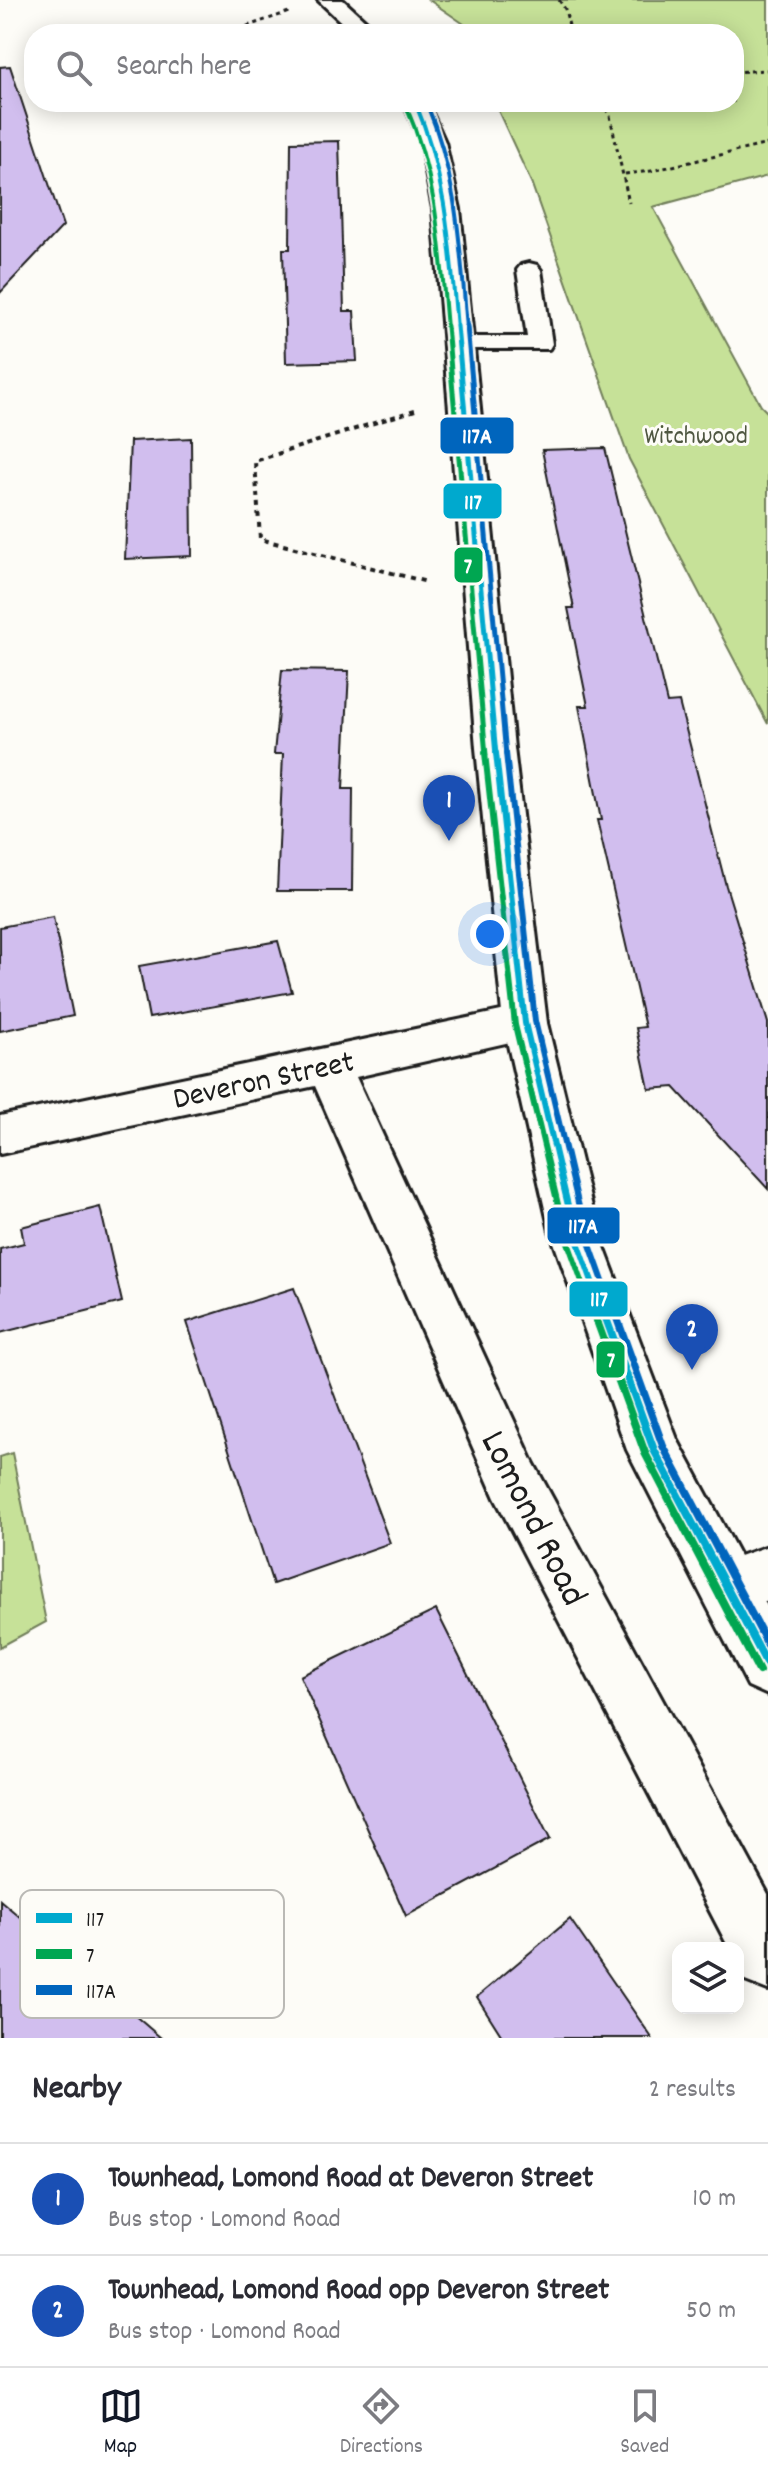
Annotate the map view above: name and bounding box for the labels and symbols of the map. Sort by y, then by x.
line badge: 117A [439,416,515,455]
park label: Witchwood [644,419,748,456]
text: 117A [462,423,492,454]
line badge: 117 [442,482,503,520]
text: 117 [464,489,483,520]
line badge: 7 [453,546,484,584]
text: 7 [464,553,473,584]
pin: 1 [423,775,475,841]
your location [470,914,510,954]
street label: Deveron Street [169,1041,359,1125]
line badge: 117A [546,1206,621,1245]
text: 117A [568,1213,598,1244]
line badge: 117 [568,1280,629,1318]
text: 117 [590,1286,609,1317]
pin: 2 [666,1304,718,1370]
line badge: 7 [595,1340,626,1379]
text: 7 [607,1347,616,1378]
street label: Lomond Road [463,1422,599,1617]
legend [20,1890,284,2018]
text: 117 [86,1906,104,1937]
text: 7 [86,1942,94,1973]
text: 117A [86,1978,116,2009]

